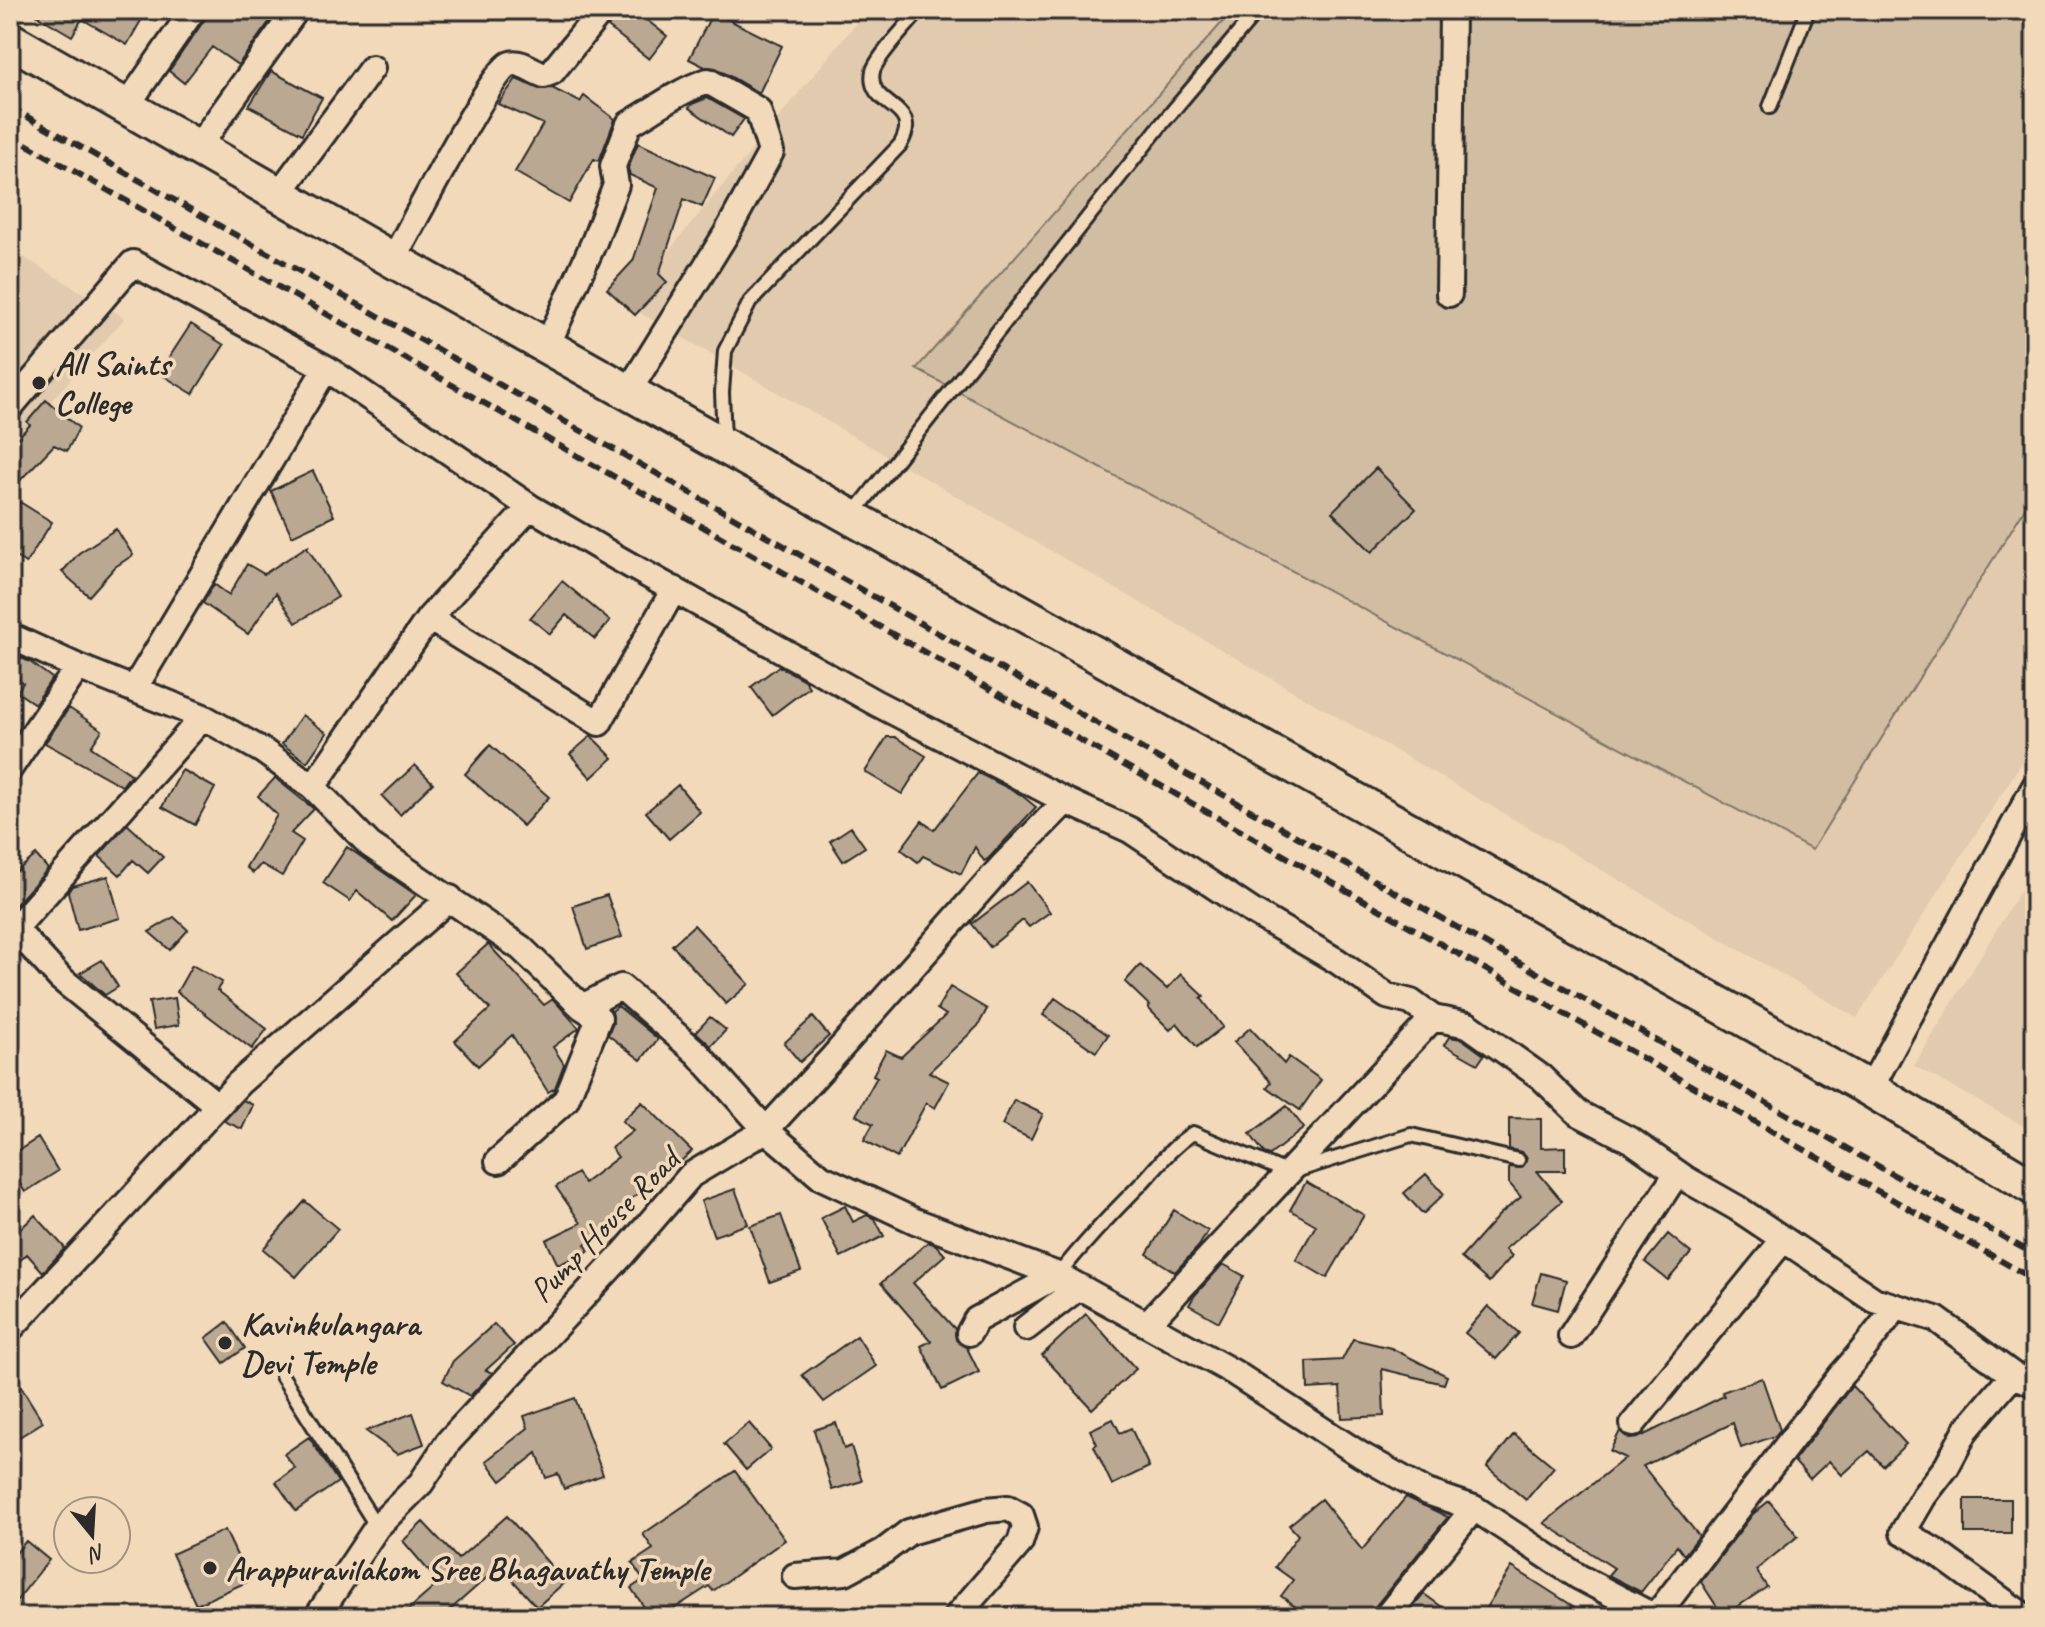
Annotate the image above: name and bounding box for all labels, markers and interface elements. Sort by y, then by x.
place label: All Saints College [55,342,173,424]
marker: All Saints College [30,374,48,392]
street label: Pump House Road [520,1136,691,1311]
place label: Kavinkulangara Devi Temple [241,1302,423,1384]
marker: Kavinkulangara Devi Temple [216,1334,234,1352]
north arrow [52,1495,132,1575]
text: N [84,1538,109,1570]
place label: Arappuravilakom Sree Bhagavathy Temple [226,1547,713,1590]
marker: Arappuravilakom Sree Bhagavathy Temple [201,1559,219,1577]

